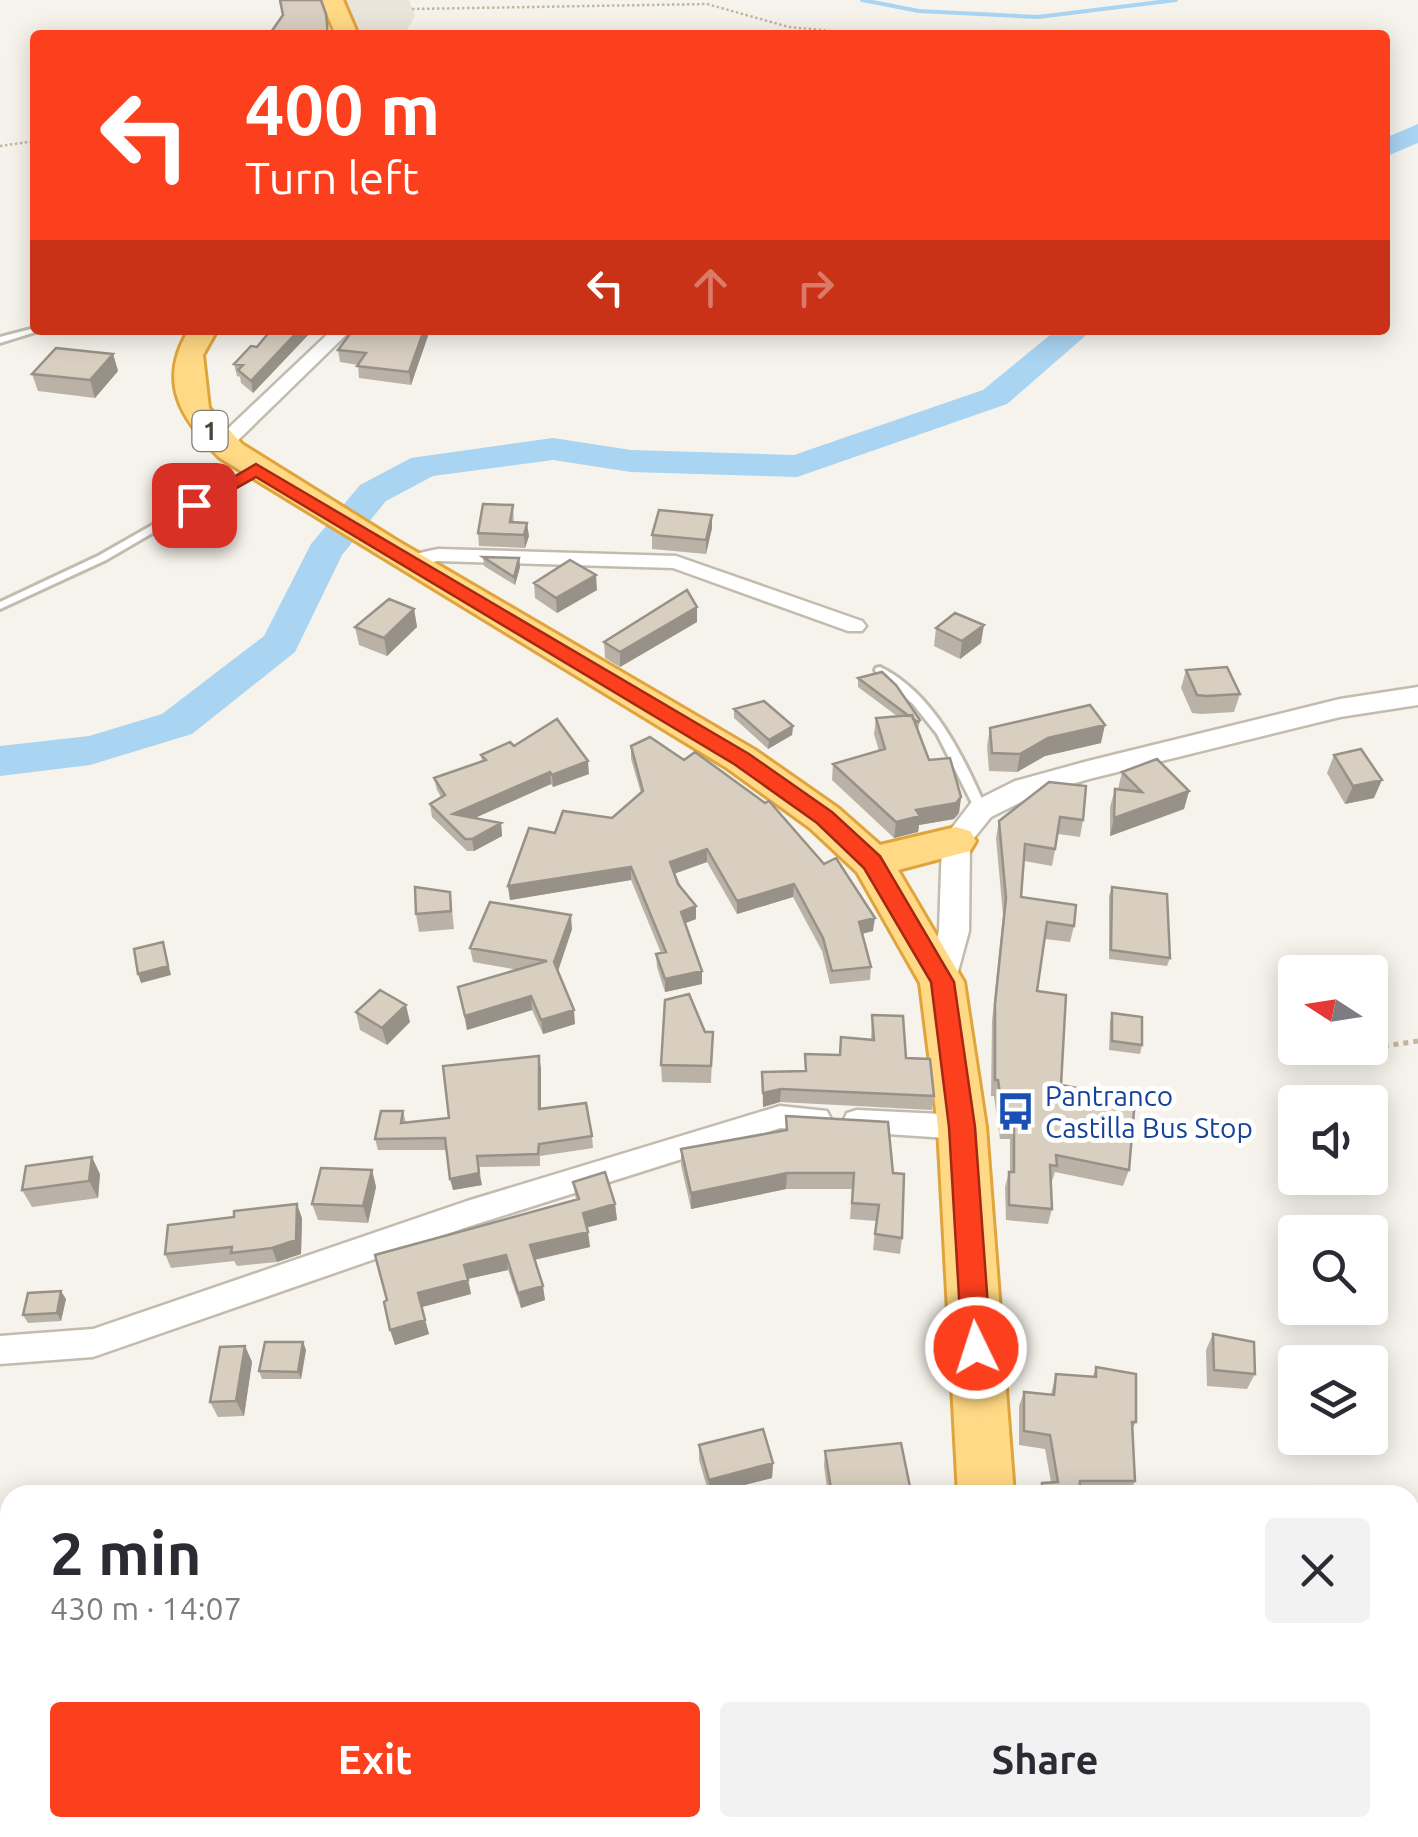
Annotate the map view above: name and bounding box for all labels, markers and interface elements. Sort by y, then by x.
icon: left [80,70,210,200]
text: 400 m [245,70,440,148]
text: Turn left [245,152,419,203]
icon: left [578,260,633,315]
icon: ahead [683,260,738,315]
icon: right [788,260,843,315]
road number: 1 [192,411,228,451]
pin [152,463,237,548]
icon: arrive [167,478,222,533]
north arrow [1278,955,1388,1065]
map controls [1278,955,1388,1455]
place label: Pantranco Castilla Bus Stop [1045,1080,1253,1143]
button: sound [1278,1085,1388,1195]
bus stop icon: Pantranco Castilla Bus Stop [994,1090,1036,1132]
button: search [1278,1215,1388,1325]
position arrow [924,1296,1028,1400]
button: layers [1278,1345,1388,1455]
button: close [1265,1518,1370,1623]
text: 2 min [50,1519,202,1586]
text: 430 m · 14:07 [50,1590,242,1626]
button: Exit [50,1702,700,1817]
button: Share [720,1702,1370,1817]

